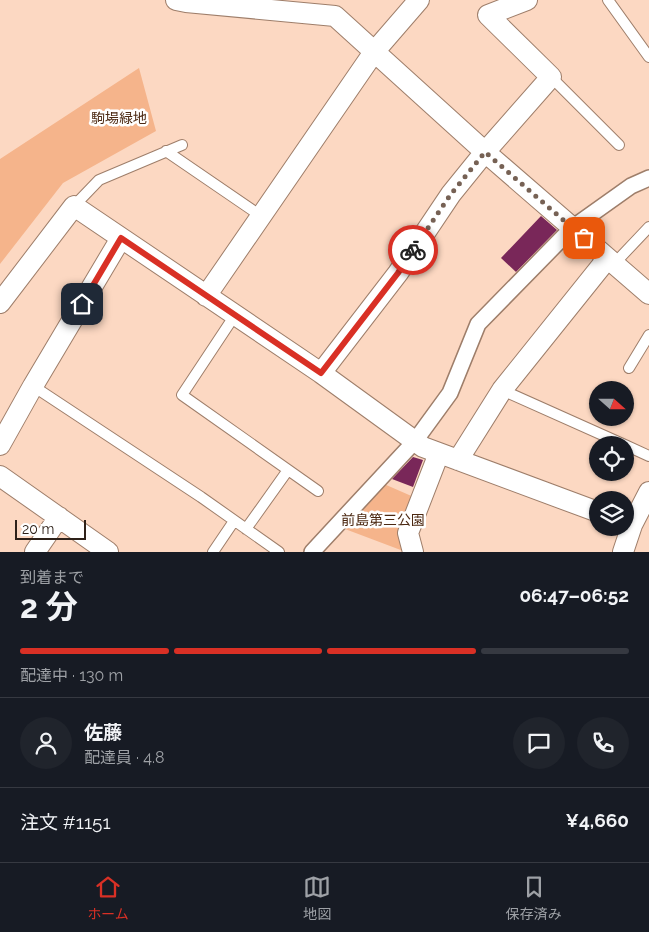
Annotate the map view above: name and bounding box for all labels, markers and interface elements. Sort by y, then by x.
park label: 駒場緑地 [91,110,147,126]
pin [563,217,605,259]
icon: bag [570,224,598,252]
courier [388,225,438,275]
icon: bike [399,236,427,264]
pin [61,283,103,325]
icon: home [68,290,96,318]
north arrow [589,381,634,426]
map controls [589,381,634,536]
button: locate [589,436,634,481]
button: layers [589,491,634,536]
park label: 前島第三公園 [341,512,425,528]
scale bar [15,517,86,540]
text: 20 m [22,521,54,537]
text: 到着まで [20,568,84,587]
text: 06:47–06:52 [519,584,629,606]
text: 2 分 [20,588,78,625]
text: 配達中 · 130 m [20,666,123,685]
button: person [20,717,72,769]
button: chat [513,717,565,769]
button: phone [577,717,629,769]
text: 佐藤 [84,721,122,743]
text: 配達員 · 4.8 [84,748,164,767]
text: ¥4,660 [565,809,629,831]
text: 注文 #1151 [20,811,111,833]
tab: ホーム [87,873,129,923]
tab: 地図 [303,873,331,923]
tab: 保存済み [506,873,562,923]

